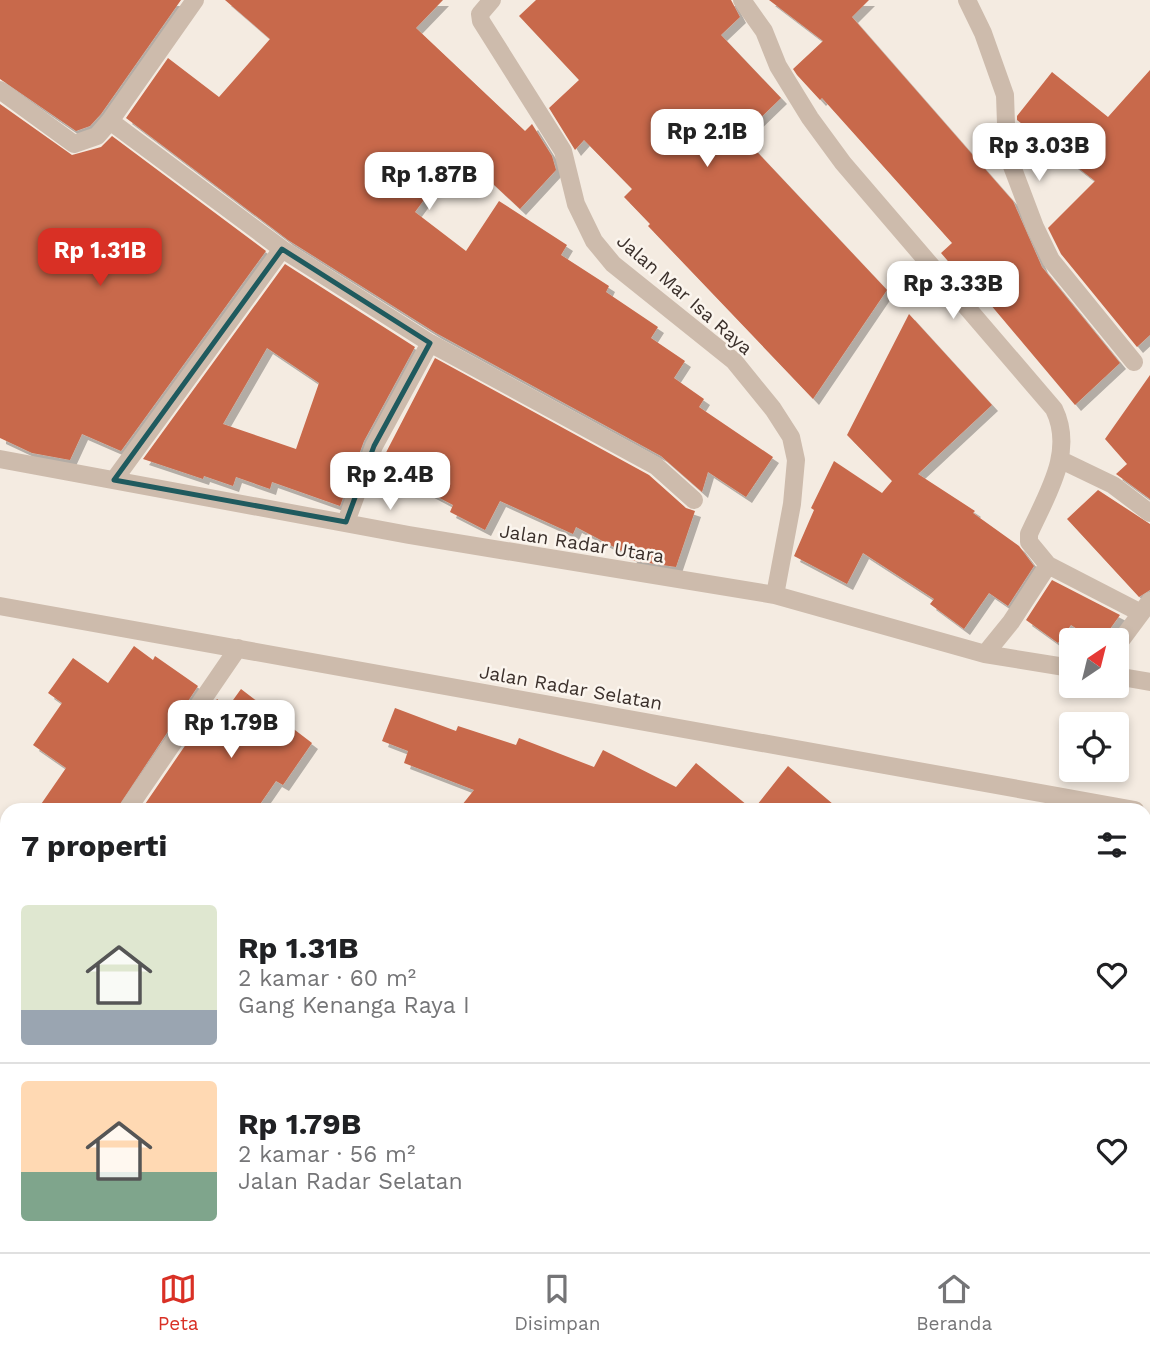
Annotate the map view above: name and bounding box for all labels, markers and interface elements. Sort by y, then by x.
pin: Rp 2.1B [642,110,772,169]
text: Rp 2.1B [667,118,747,145]
pin: Rp 3.03B [967,124,1111,183]
text: Rp 3.03B [989,132,1089,159]
pin: Rp 1.87B [357,152,501,212]
text: Rp 1.87B [381,161,477,188]
pin: Rp 1.31B [28,229,172,288]
street label: Jalan Mar Isa Raya [612,229,757,360]
text: Rp 1.31B [54,237,146,264]
pin: Rp 3.33B [881,262,1025,321]
text: Rp 3.33B [903,270,1003,297]
pin: Rp 2.4B [325,452,455,512]
text: Rp 2.4B [346,461,434,488]
street label: Jalan Radar Utara [498,519,666,568]
north arrow [1059,628,1129,698]
map controls [1059,628,1129,782]
street label: Jalan Radar Selatan [478,660,664,715]
pin: Rp 1.79B [159,700,303,760]
text: Rp 1.79B [184,709,278,736]
button: locate [1059,712,1129,782]
icon: filters [1093,826,1131,864]
text: 7 properti [21,828,167,863]
text: Rp 1.31B [238,930,359,965]
icon: home [77,933,161,1017]
icon: heart [1093,956,1131,994]
text: 2 kamar · 60 m² [238,965,416,992]
text: Gang Kenanga Raya I [238,992,470,1019]
text: Rp 1.79B [238,1106,361,1141]
icon: home [77,1109,161,1193]
icon: heart [1093,1132,1131,1170]
text: 2 kamar · 56 m² [238,1141,415,1168]
text: Jalan Radar Selatan [238,1168,463,1195]
tab: Peta [158,1270,199,1335]
tab: Disimpan [514,1270,601,1335]
tab: Beranda [916,1270,992,1335]

